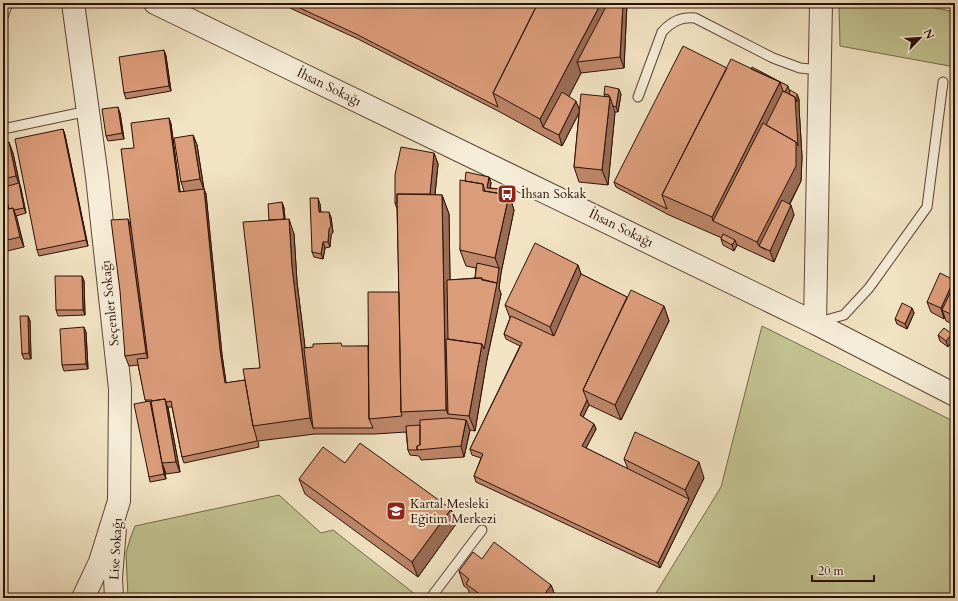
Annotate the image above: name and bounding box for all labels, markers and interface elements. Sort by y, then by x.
north arrow [900,18,940,58]
text: N [920,26,938,42]
street label: İhsan Sokağı [294,64,364,110]
bus stop icon: İhsan Sokak [496,183,518,205]
place label: İhsan Sokak [521,185,587,203]
street label: İhsan Sokağı [586,205,656,251]
street label: Seçenler Sokağı [97,259,123,347]
place label: Kartal Mesleki Eğitim Merkezi [410,495,497,528]
school or university icon: Kartal Mesleki Eğitim Merkezi [385,500,407,522]
street label: Lise Sokağı [105,517,127,581]
scale bar [812,557,874,583]
text: 20 m [818,563,845,579]

